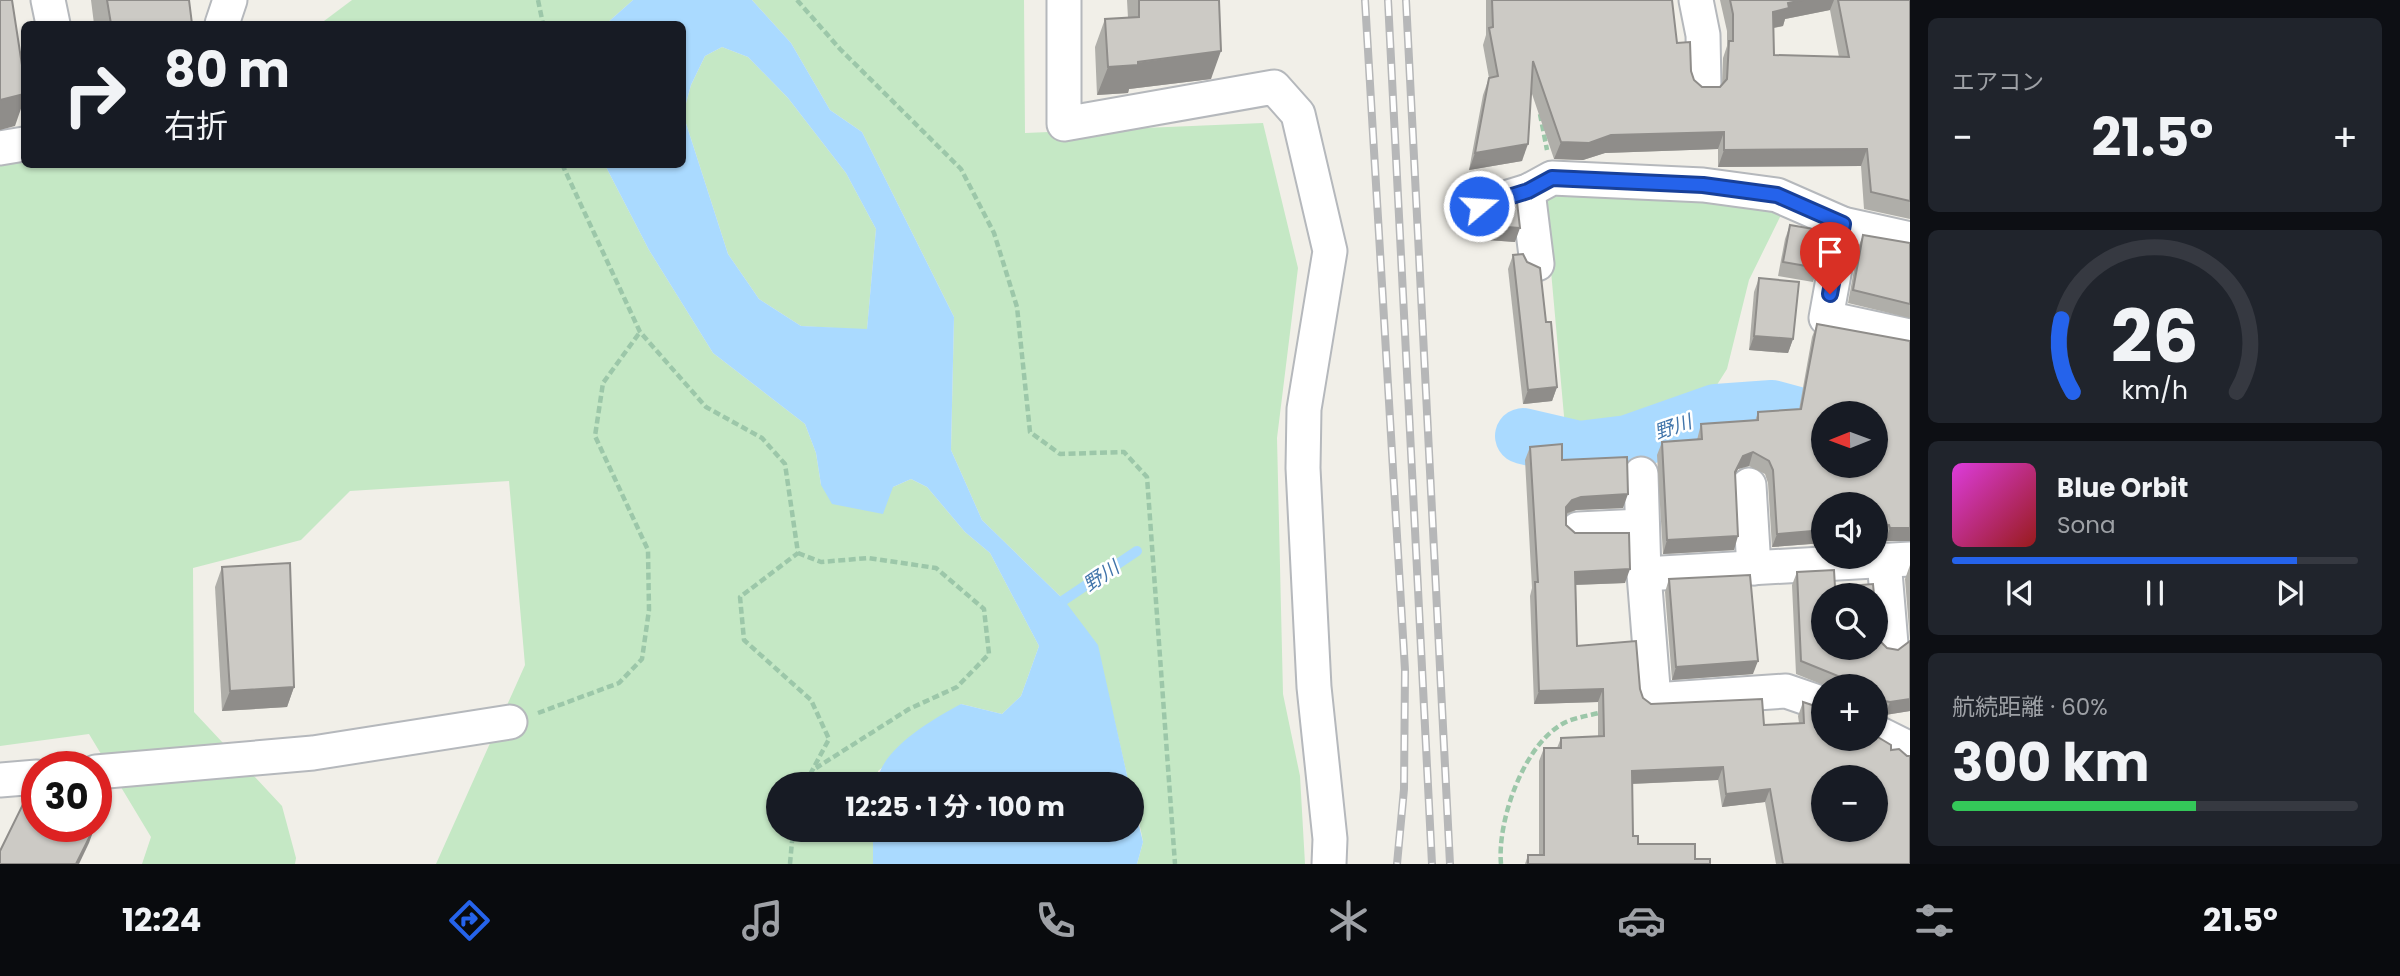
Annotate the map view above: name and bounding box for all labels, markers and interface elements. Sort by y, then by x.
text: 80 m [164,36,290,104]
icon: right [49,49,140,140]
text: エアコン [1952,66,2044,98]
text: 21.5° [2092,101,2213,174]
text: 右折 [164,103,228,148]
text: − [1952,111,1973,164]
text: + [2332,111,2358,164]
position arrow [1442,169,1516,243]
pin [1800,222,1860,294]
icon: arrive [1811,233,1849,271]
text: 26 [2111,287,2199,388]
text: km/h [2122,373,2188,408]
north arrow [1811,401,1888,478]
map controls [1811,401,1888,842]
water label: 野川 [1651,407,1697,446]
text: Blue Orbit [2057,470,2188,506]
button: sound [1811,492,1888,569]
text: Sona [2057,509,2116,541]
water label: 野川 [1078,553,1126,598]
icon: previous [2001,574,2039,612]
icon: pause [2136,574,2174,612]
icon: next [2271,574,2309,612]
button: search [1811,583,1888,660]
button: + [1811,674,1888,751]
text: 航続距離 · 60% [1952,691,2108,723]
text: 300 km [1952,726,2150,799]
speed limit sign: 30 [21,751,112,842]
button: − [1811,765,1888,842]
text: 12:25 · 1 分 · 100 m [845,789,1065,825]
icon: directions [445,896,494,945]
icon: music [738,896,787,945]
icon: phone [1031,896,1080,945]
icon: climate [1324,896,1373,945]
icon: car [1617,896,1666,945]
icon: filters [1910,896,1959,945]
text: 12:24 [122,897,201,942]
text: 21.5° [2203,897,2278,942]

